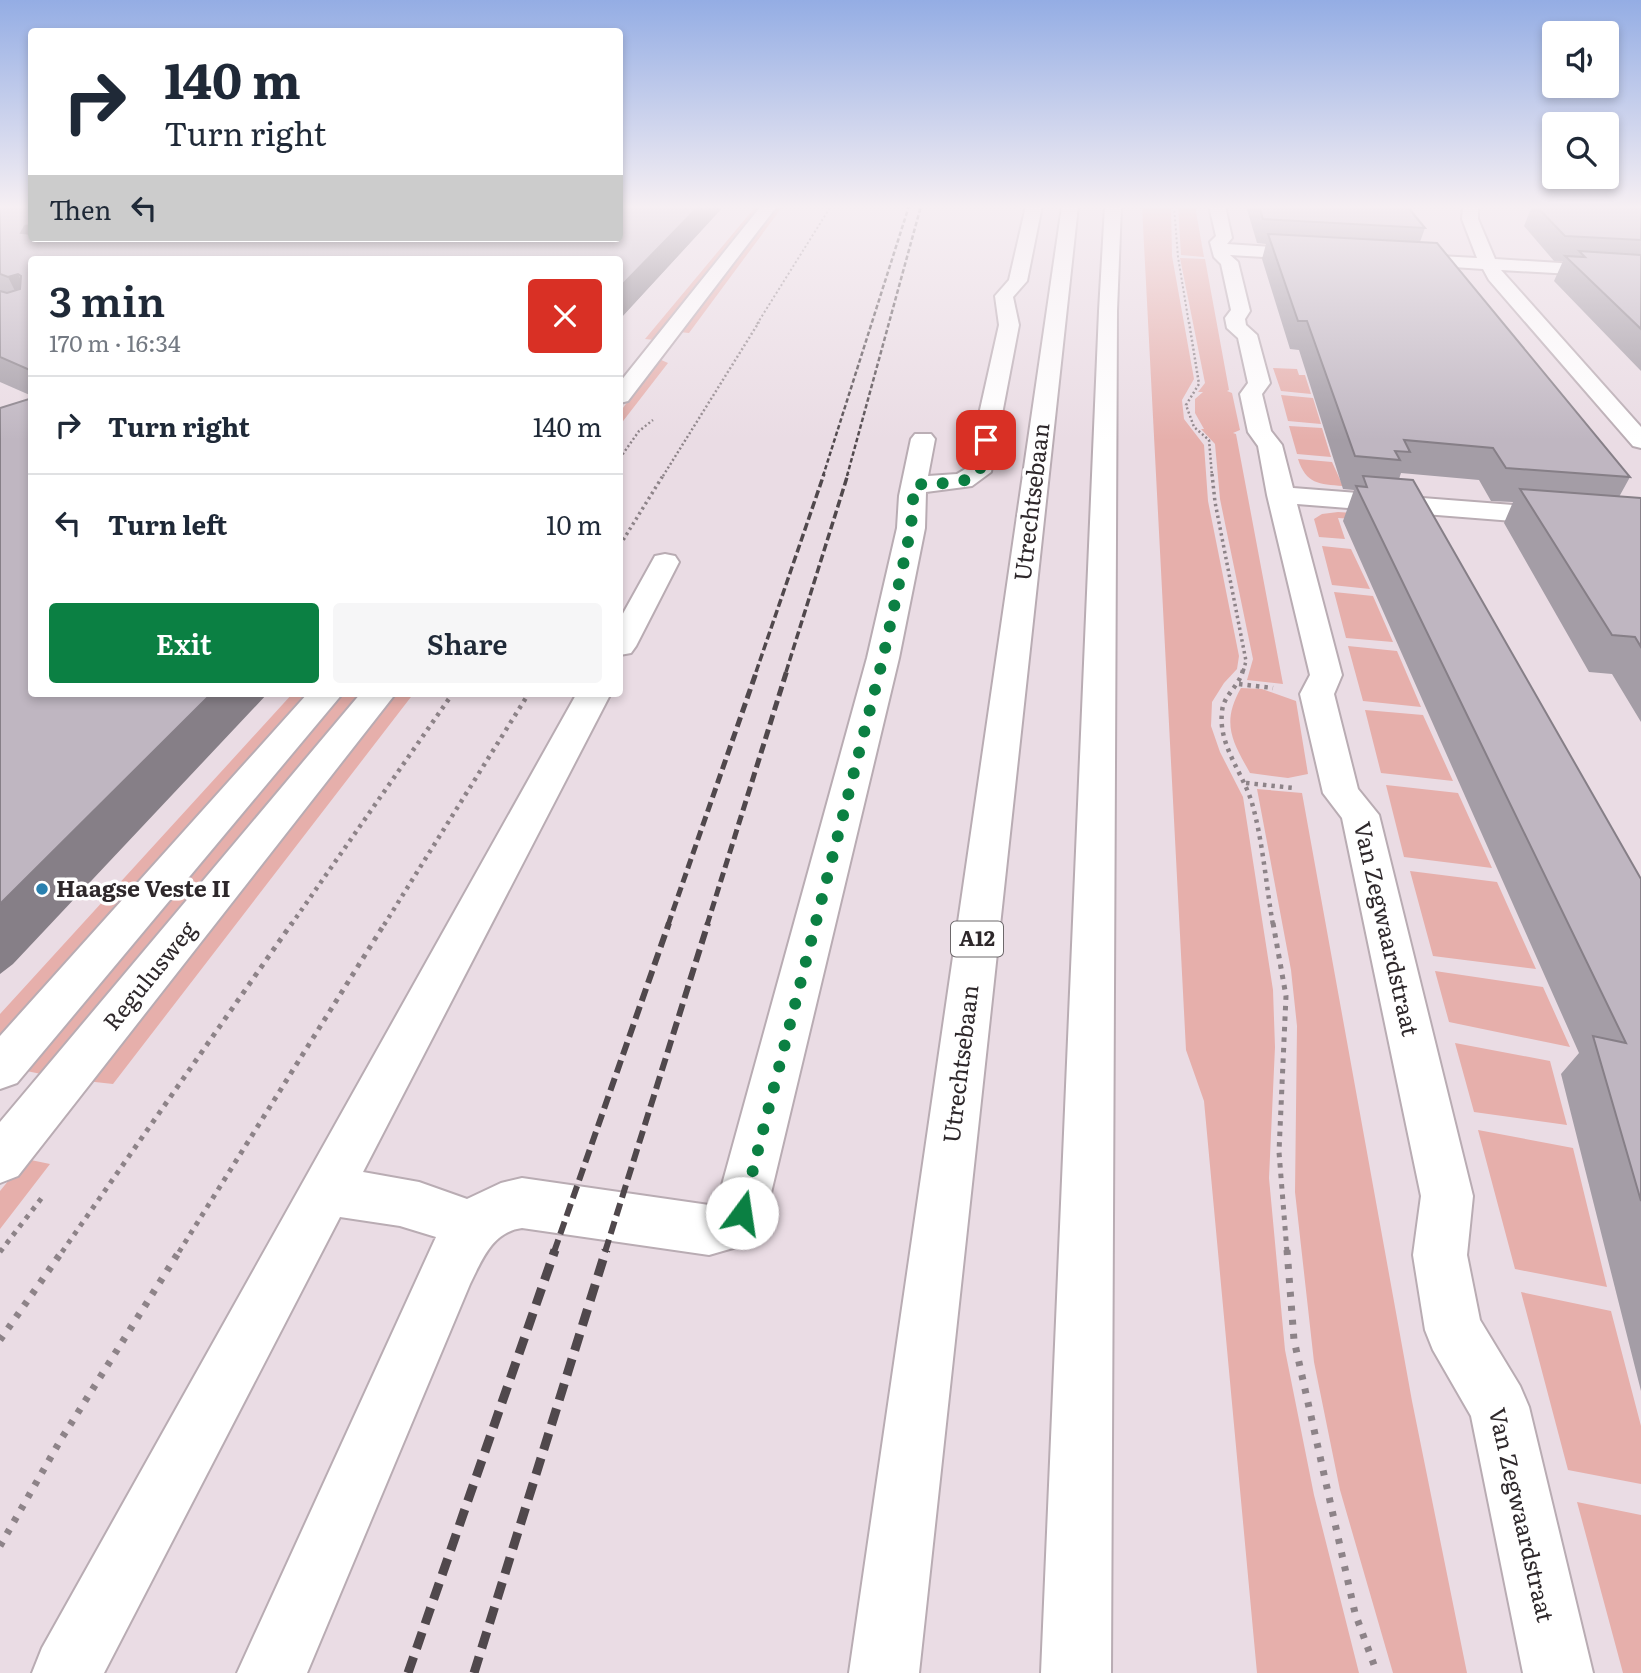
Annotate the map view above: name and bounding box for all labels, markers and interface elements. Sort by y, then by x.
map controls [1542,21,1619,189]
button: sound [1542,21,1619,98]
text: 140 m [164,41,301,114]
icon: right [49,56,140,147]
text: Turn right [164,108,326,156]
button: search [1542,112,1619,189]
text: Then [49,189,111,228]
icon: left [125,189,163,227]
text: 3 min [49,268,165,330]
button: close [528,279,602,353]
text: 170 m · 16:34 [49,325,181,359]
icon: right [49,406,87,444]
text: Turn right [108,406,250,445]
text: 140 m [533,406,602,445]
pin [956,410,1016,470]
icon: arrive [967,421,1005,459]
street label: Utrechtsebaan [1003,421,1057,583]
icon: left [49,504,87,542]
text: Turn left [108,504,227,543]
text: 10 m [546,504,602,543]
button: Exit [49,603,319,683]
button: Share [333,603,602,683]
street label: Van Zegwaardstraat [1347,818,1429,1040]
place label: Haagse Veste II [56,870,231,904]
marker: Haagse Veste II [34,881,50,897]
street label: Regulusweg [94,913,203,1037]
road number: A12 [951,922,1003,956]
street label: Utrechtsebaan [932,983,986,1145]
position arrow [705,1176,779,1250]
street label: Van Zegwaardstraat [1482,1404,1564,1626]

